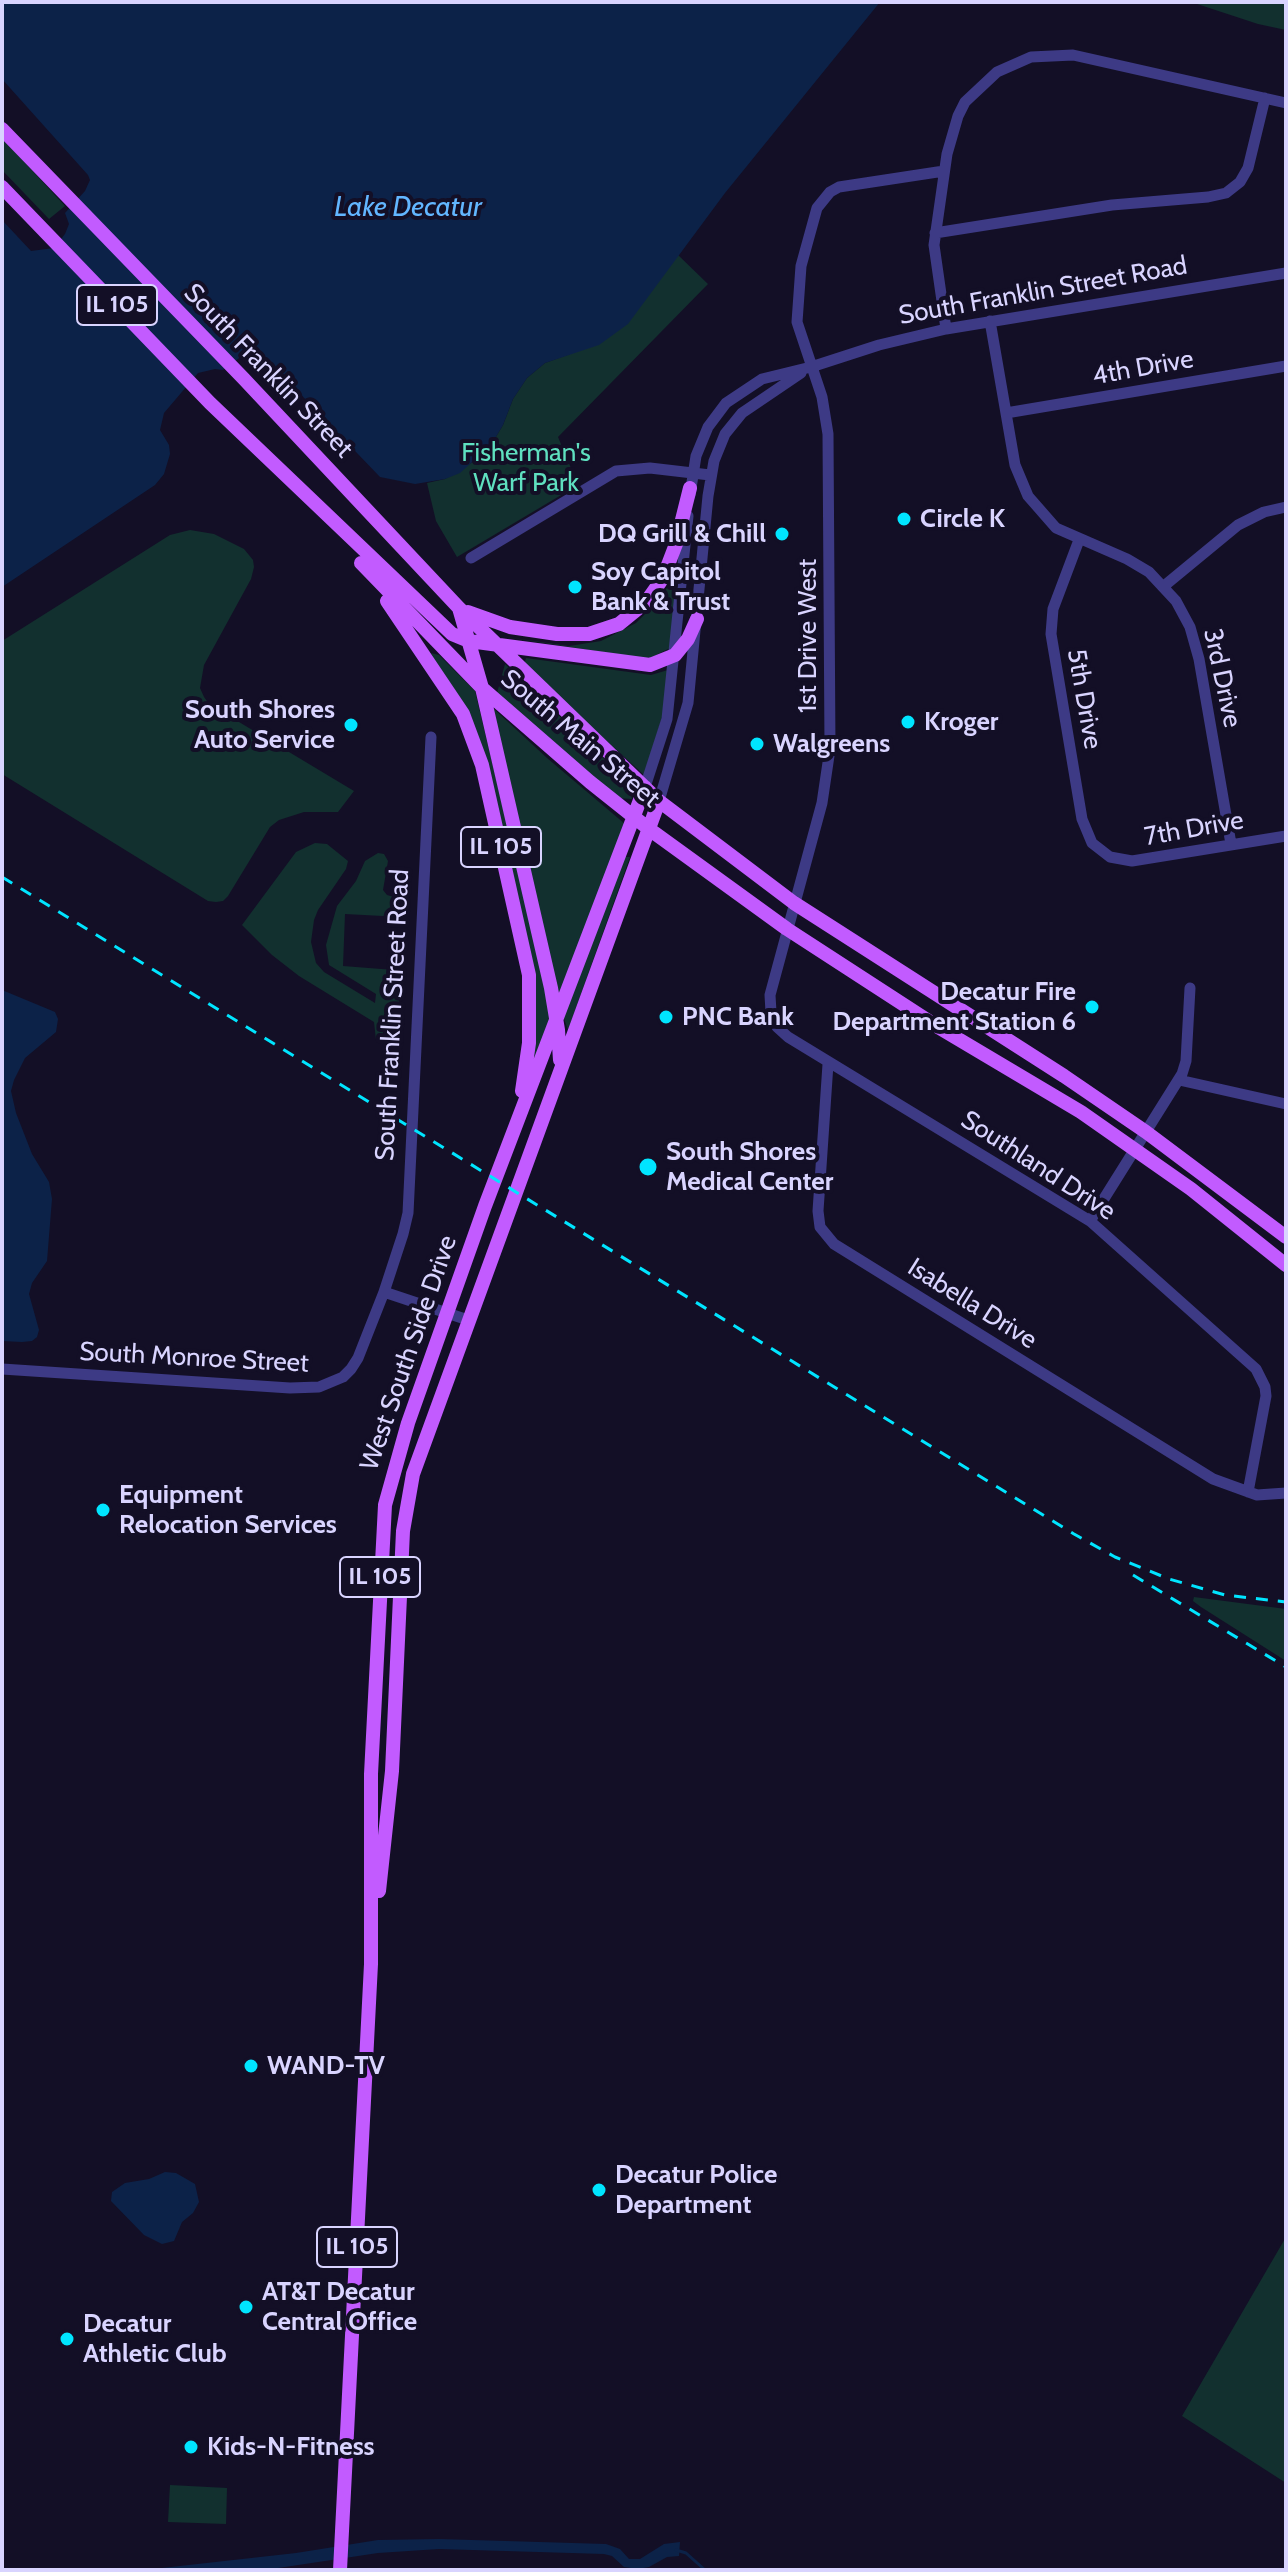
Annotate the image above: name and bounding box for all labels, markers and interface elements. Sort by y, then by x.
water label: Lake Decatur [334,191,482,225]
street label: South Franklin Street Road [896,250,1190,332]
street label: South Franklin Street [177,278,359,464]
road number: IL 105 [77,285,157,325]
street label: 4th Drive [1090,344,1196,392]
park label: Fisherman's Warf Park [461,437,591,498]
place label: Circle K [920,503,1005,535]
marker: Circle K [895,510,913,528]
place label: DQ Grill & Chill [598,518,766,550]
marker: DQ Grill & Chill [773,525,791,543]
place label: Soy Capitol Bank & Trust [591,556,730,618]
street label: 1st Drive West [792,559,824,713]
marker: Soy Capitol Bank & Trust [566,578,584,596]
street label: 3rd Drive [1196,626,1248,730]
street label: 5th Drive [1060,647,1108,751]
street label: South Main Street [494,663,666,815]
place label: South Shores Auto Service [185,694,335,756]
place label: Kroger [924,706,998,738]
marker: Kroger [899,713,917,731]
marker: South Shores Auto Service [342,716,360,734]
place label: Walgreens [773,728,890,760]
marker: Walgreens [748,735,766,753]
street label: 7th Drive [1142,805,1246,853]
road number: IL 105 [461,827,541,867]
street label: South Franklin Street Road [370,868,416,1162]
place label: Decatur Fire Department Station 6 [832,976,1076,1038]
marker: Decatur Fire Department Station 6 [1083,998,1101,1016]
place label: PNC Bank [682,1001,794,1033]
marker: PNC Bank [657,1008,675,1026]
street label: Southland Drive [955,1105,1121,1227]
place label: South Shores Medical Center [666,1136,833,1198]
marker: South Shores Medical Center [637,1156,659,1178]
street label: West South Side Drive [354,1231,464,1475]
street label: Isabella Drive [902,1252,1042,1356]
street label: South Monroe Street [79,1336,309,1380]
place label: Equipment Relocation Services [119,1479,337,1540]
marker: Equipment Relocation Services [94,1501,112,1519]
road number: IL 105 [340,1557,420,1597]
place label: WAND-TV [267,2050,385,2082]
marker: WAND-TV [242,2057,260,2075]
place label: Decatur Police Department [615,2159,777,2220]
marker: Decatur Police Department [590,2181,608,2199]
road number: IL 105 [317,2227,397,2267]
place label: AT&T Decatur Central Office [262,2276,417,2338]
marker: AT&T Decatur Central Office [237,2298,255,2316]
place label: Decatur Athletic Club [83,2308,227,2370]
marker: Decatur Athletic Club [58,2330,76,2348]
place label: Kids-N-Fitness [207,2431,375,2463]
marker: Kids-N-Fitness [182,2438,200,2456]

